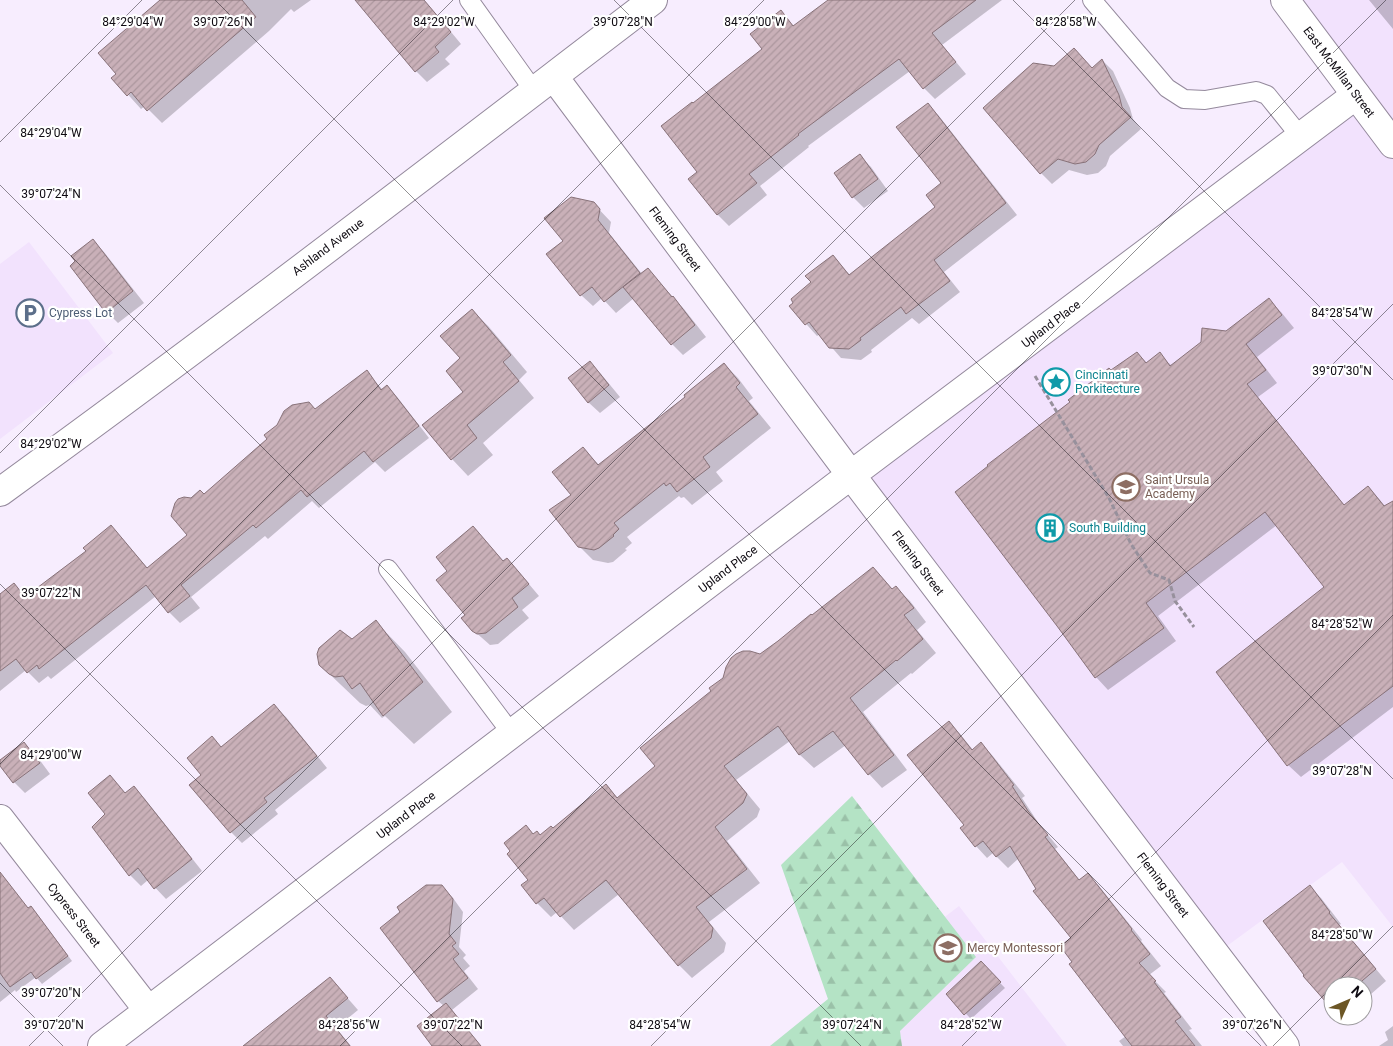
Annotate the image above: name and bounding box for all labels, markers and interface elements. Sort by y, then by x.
text: 84°29'04"W [102,15,164,29]
text: 39°07'26"N [193,15,253,29]
text: 84°29'02"W [413,15,475,29]
text: 39°07'28"N [593,15,653,29]
text: 84°29'00"W [724,15,786,29]
text: 84°28'58"W [1035,15,1097,29]
street label: East McMillan Street [1300,24,1378,120]
text: 84°29'04"W [20,126,82,140]
text: 39°07'24"N [21,187,81,201]
street label: Fleming Street [646,204,704,274]
street label: Ashland Avenue [290,216,366,278]
street label: Upland Place [1019,297,1083,351]
parking icon: Cypress Lot [15,298,45,328]
place label: Cypress Lot [49,306,112,320]
text: 84°28'54"W [1311,306,1373,320]
text: 39°07'30"N [1312,364,1372,378]
place icon: Cincinnati Porkitecture [1041,367,1071,397]
place label: Cincinnati Porkitecture [1075,368,1140,396]
text: 84°29'02"W [20,437,82,451]
school or university icon: Saint Ursula Academy [1111,472,1141,502]
place label: Saint Ursula Academy [1145,473,1209,501]
building icon: South Building [1035,513,1065,543]
place label: South Building [1069,521,1146,535]
street label: Fleming Street [889,528,947,598]
street label: Upland Place [696,542,760,596]
text: 39°07'22"N [21,586,81,600]
text: 84°28'52"W [1311,617,1373,631]
text: 84°29'00"W [20,748,82,762]
text: 39°07'28"N [1312,764,1372,778]
street label: Upland Place [374,788,438,842]
street label: Fleming Street [1134,850,1192,920]
street label: Cypress Street [45,880,103,950]
text: 84°28'50"W [1311,928,1373,942]
school or university icon: Mercy Montessori [933,933,963,963]
place label: Mercy Montessori [967,941,1063,955]
north arrow [1323,976,1373,1026]
text: N [1348,983,1366,1001]
text: 39°07'20"N [21,986,81,1000]
text: 39°07'20"N [24,1018,84,1032]
text: 84°28'56"W [318,1018,380,1032]
text: 39°07'22"N [423,1018,483,1032]
text: 84°28'54"W [629,1018,691,1032]
text: 39°07'24"N [822,1018,882,1032]
text: 84°28'52"W [940,1018,1002,1032]
text: 39°07'26"N [1222,1018,1282,1032]

